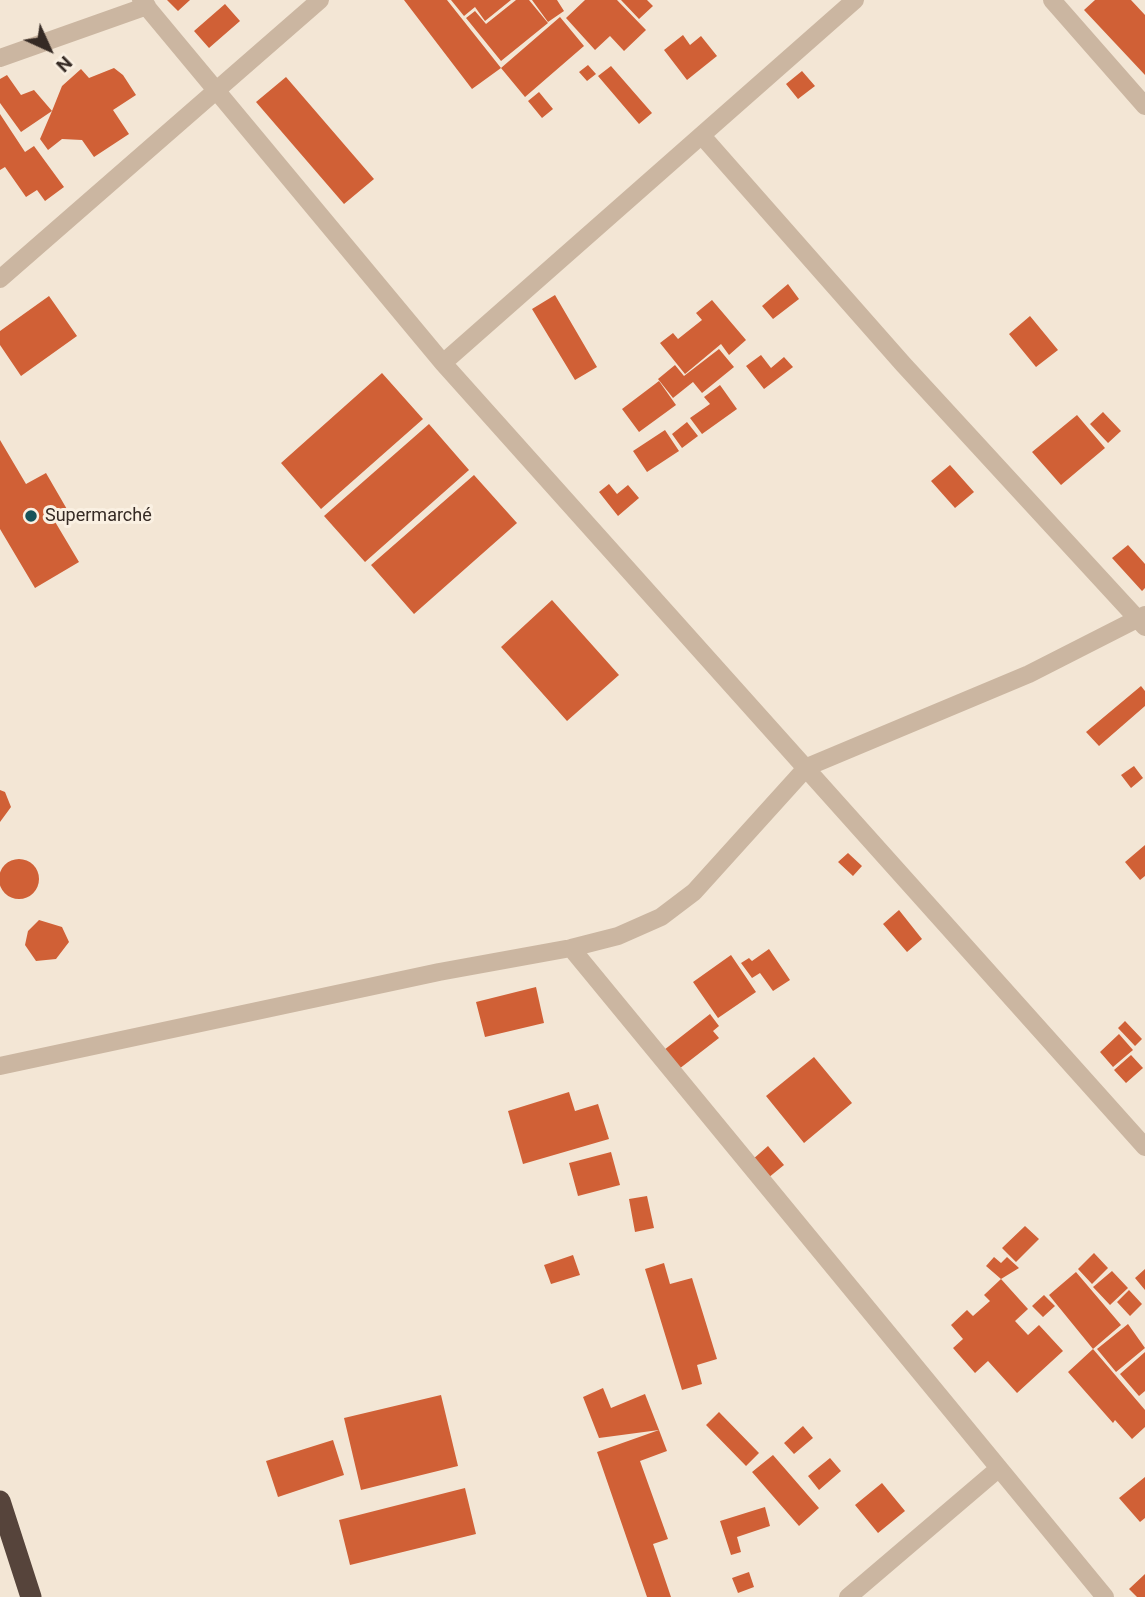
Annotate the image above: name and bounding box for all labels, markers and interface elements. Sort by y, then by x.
north arrow [14,14,84,84]
text: N [51,51,77,77]
place label: Supermarché [45,505,152,527]
marker: Supermarché [23,508,39,524]

